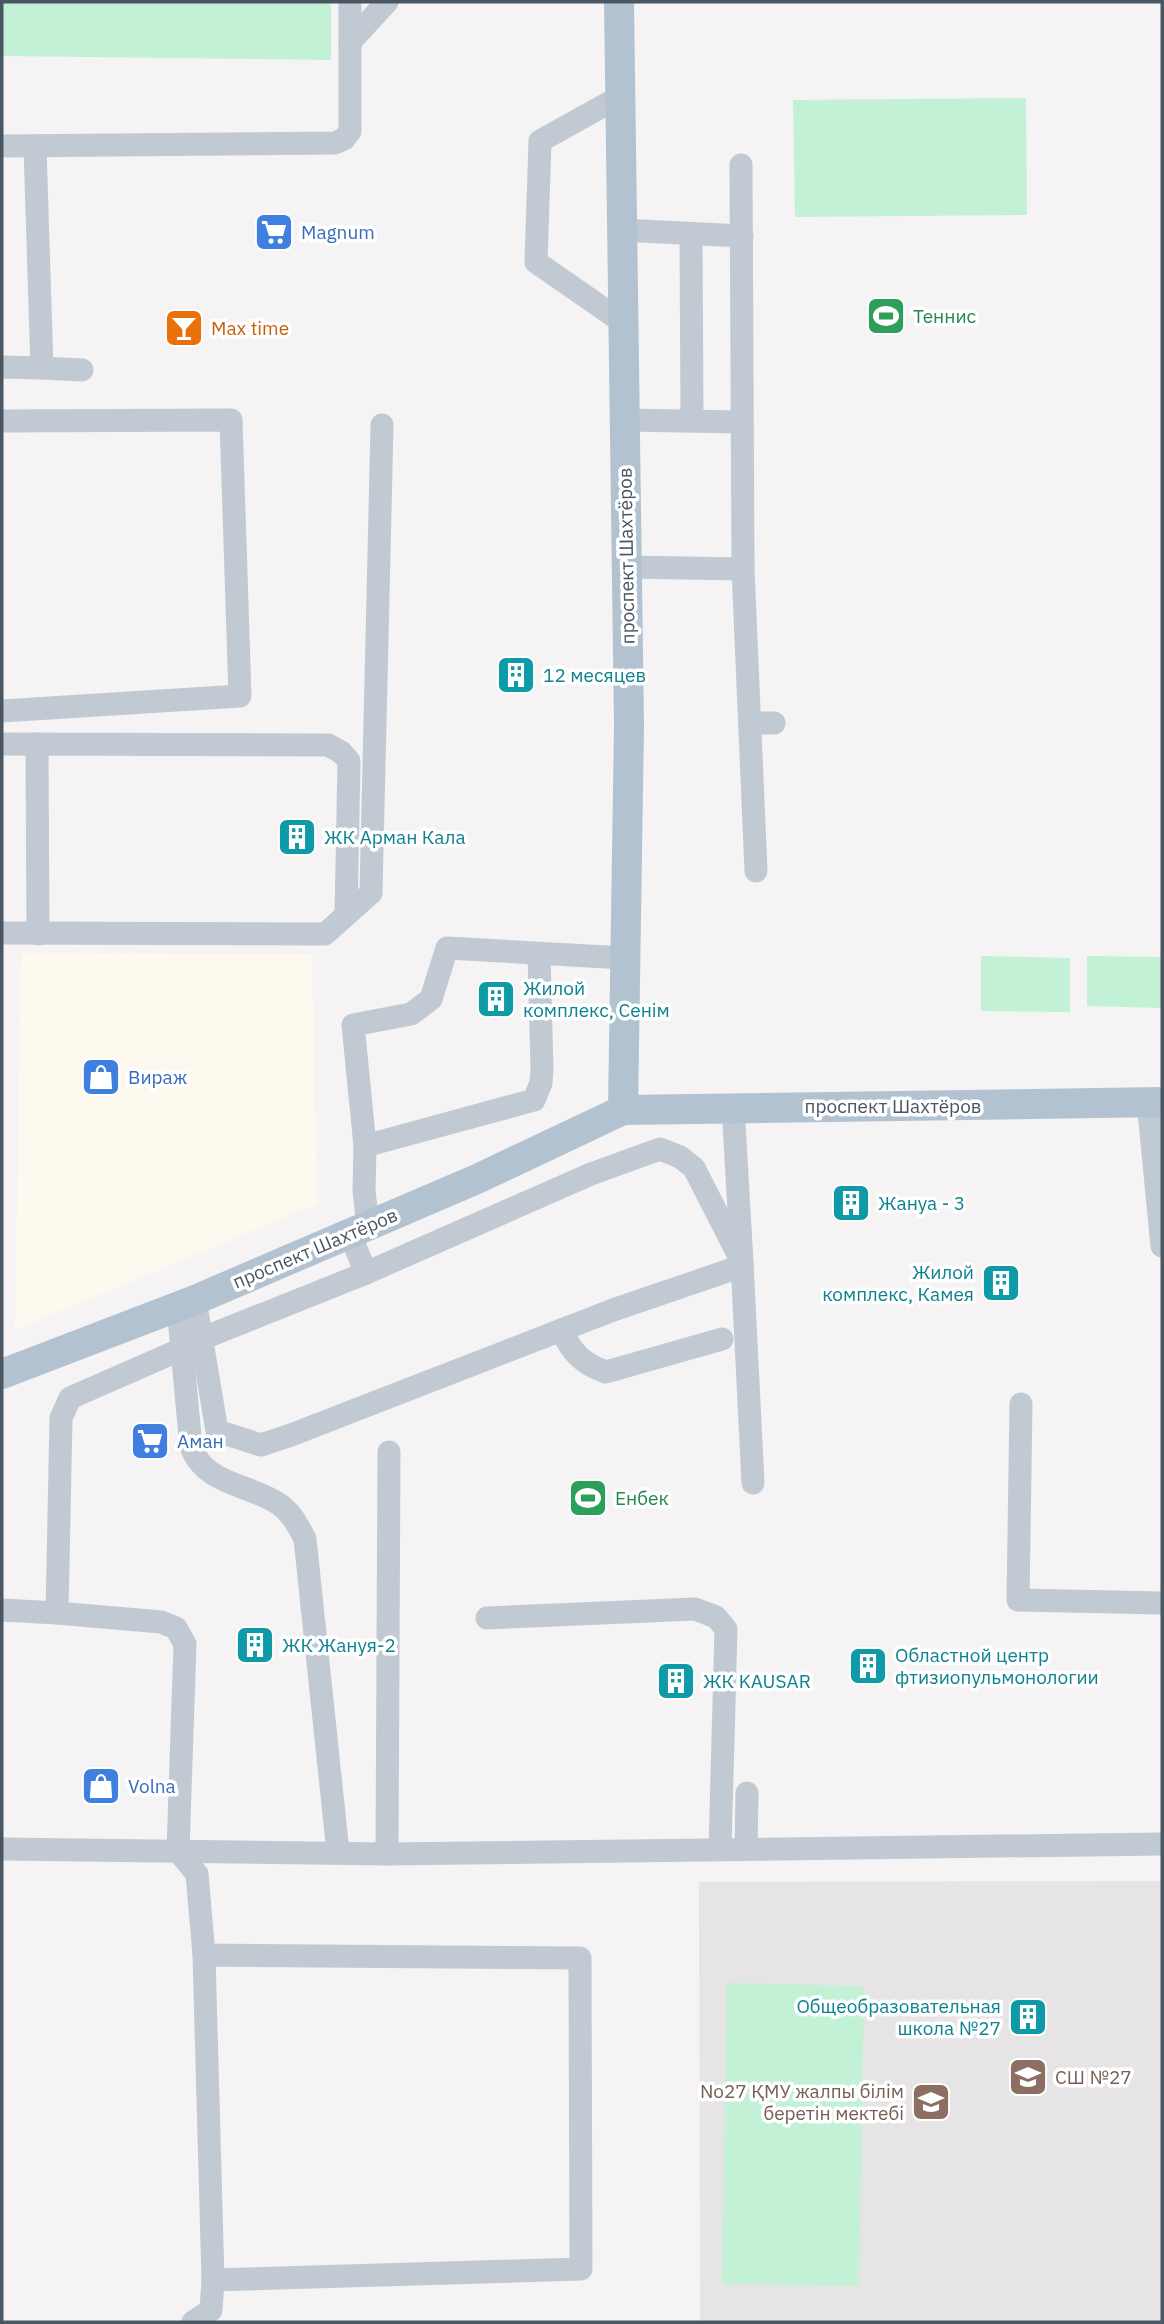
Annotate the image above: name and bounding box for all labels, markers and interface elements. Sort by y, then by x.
supermarket icon: Magnum [253,211,295,253]
place label: Magnum [301,220,375,244]
sports icon: Теннис [865,295,907,337]
place label: Теннис [913,304,977,328]
bar icon: Max time [163,307,205,349]
place label: Max time [211,316,289,340]
street label: проспект Шахтёров [612,467,640,645]
building icon: 12 месяцев [495,654,537,696]
place label: 12 месяцев [543,663,646,687]
building icon: ЖК Арман Кала [276,816,318,858]
place label: ЖК Арман Кала [324,825,466,849]
place label: Жилой комплекс, Сенiм [523,976,670,1022]
building icon: Жилой комплекс, Сенiм [475,978,517,1020]
shop icon: Вираж [80,1056,122,1098]
place label: Вираж [128,1065,187,1089]
street label: проспект Шахтёров [805,1094,981,1118]
building icon: Жануа - 3 [830,1182,872,1224]
place label: Жануа - 3 [878,1191,965,1215]
street label: проспект Шахтёров [229,1202,401,1294]
place label: Жилой комплекс, Камея [822,1260,974,1306]
building icon: Жилой комплекс, Камея [980,1262,1022,1304]
supermarket icon: Аман [129,1420,171,1462]
place label: Аман [177,1429,224,1453]
sports icon: Енбек [567,1477,609,1519]
place label: Енбек [615,1486,669,1510]
building icon: ЖК Жануя-2 [234,1624,276,1666]
place label: ЖК Жануя-2 [282,1633,396,1657]
place label: Областной центр фтизиопульмонологии [895,1643,1099,1689]
building icon: Областной центр фтизиопульмонологии [847,1645,889,1687]
building icon: ЖК KAUSAR [655,1660,697,1702]
place label: ЖК KAUSAR [703,1669,811,1693]
shop icon: Volna [80,1765,122,1807]
place label: Volna [128,1774,176,1798]
place label: Общеобразовательная школа №27 [796,1994,1001,2040]
building icon: Общеобразовательная школа №27 [1007,1996,1049,2038]
school or university icon: СШ №27 [1007,2056,1049,2098]
place label: СШ №27 [1055,2065,1132,2089]
place label: No27 ҚМУ жалпы білім беретін мектебі [700,2079,904,2125]
school or university icon: No27 ҚМУ жалпы білім беретін мектебі [910,2081,952,2123]

